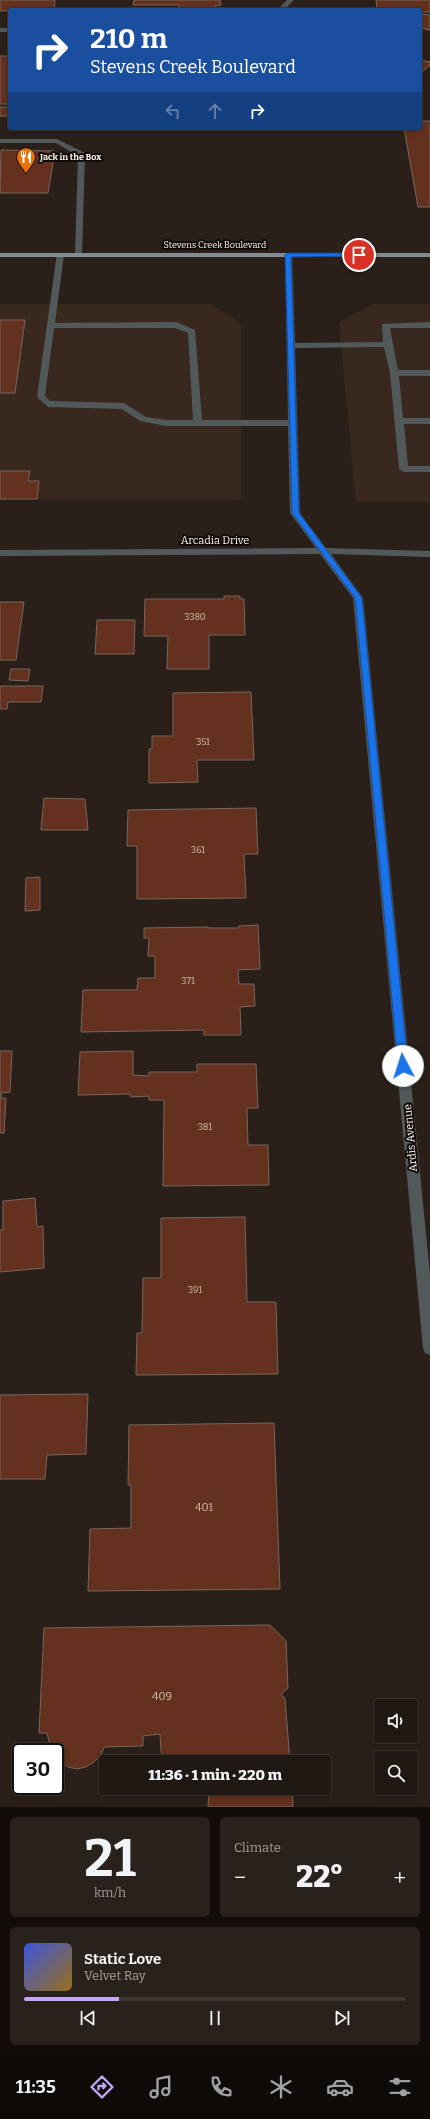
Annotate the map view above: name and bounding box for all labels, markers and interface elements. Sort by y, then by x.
text: 210 m [90,22,167,55]
icon: right [24,24,76,76]
text: Stevens Creek Boulevard [90,56,296,78]
icon: left [162,100,184,122]
icon: ahead [204,100,226,122]
icon: right [246,100,268,122]
restaurant icon: Jack in the Box [15,146,37,174]
place label: Jack in the Box [39,152,102,162]
pin [342,238,376,272]
street label: Stevens Creek Boulevard [164,240,267,250]
icon: arrive [348,244,370,266]
street label: Arcadia Drive [181,534,249,547]
house number: 3380 [184,612,206,622]
house number: 351 [196,737,210,747]
house number: 361 [191,845,205,855]
house number: 371 [181,976,195,986]
position arrow [382,1045,424,1087]
street label: Ardis Avenue [401,1103,420,1172]
house number: 381 [198,1122,212,1132]
house number: 391 [188,1285,202,1295]
house number: 401 [195,1501,213,1514]
house number: 409 [152,1690,172,1703]
map controls [374,1699,418,1795]
button: sound [374,1699,418,1743]
speed limit sign: 30 [12,1743,64,1795]
button: search [374,1751,418,1795]
text: 11:36 · 1 min · 220 m [148,1766,282,1784]
text: 21 [84,1827,136,1890]
text: Climate [234,1840,281,1855]
text: 22° [296,1859,344,1895]
text: − [234,1864,246,1891]
text: + [393,1864,406,1891]
text: km/h [94,1885,126,1900]
text: Static Love [84,1950,161,1968]
text: Velvet Ray [84,1968,146,1983]
icon: previous [77,2007,99,2029]
icon: pause [204,2007,226,2029]
icon: next [331,2007,353,2029]
icon: directions [88,2073,116,2101]
icon: music [147,2073,175,2101]
icon: phone [207,2073,235,2101]
icon: climate [267,2073,295,2101]
icon: car [326,2073,354,2101]
icon: filters [386,2073,414,2101]
text: 11:35 [16,2076,56,2098]

